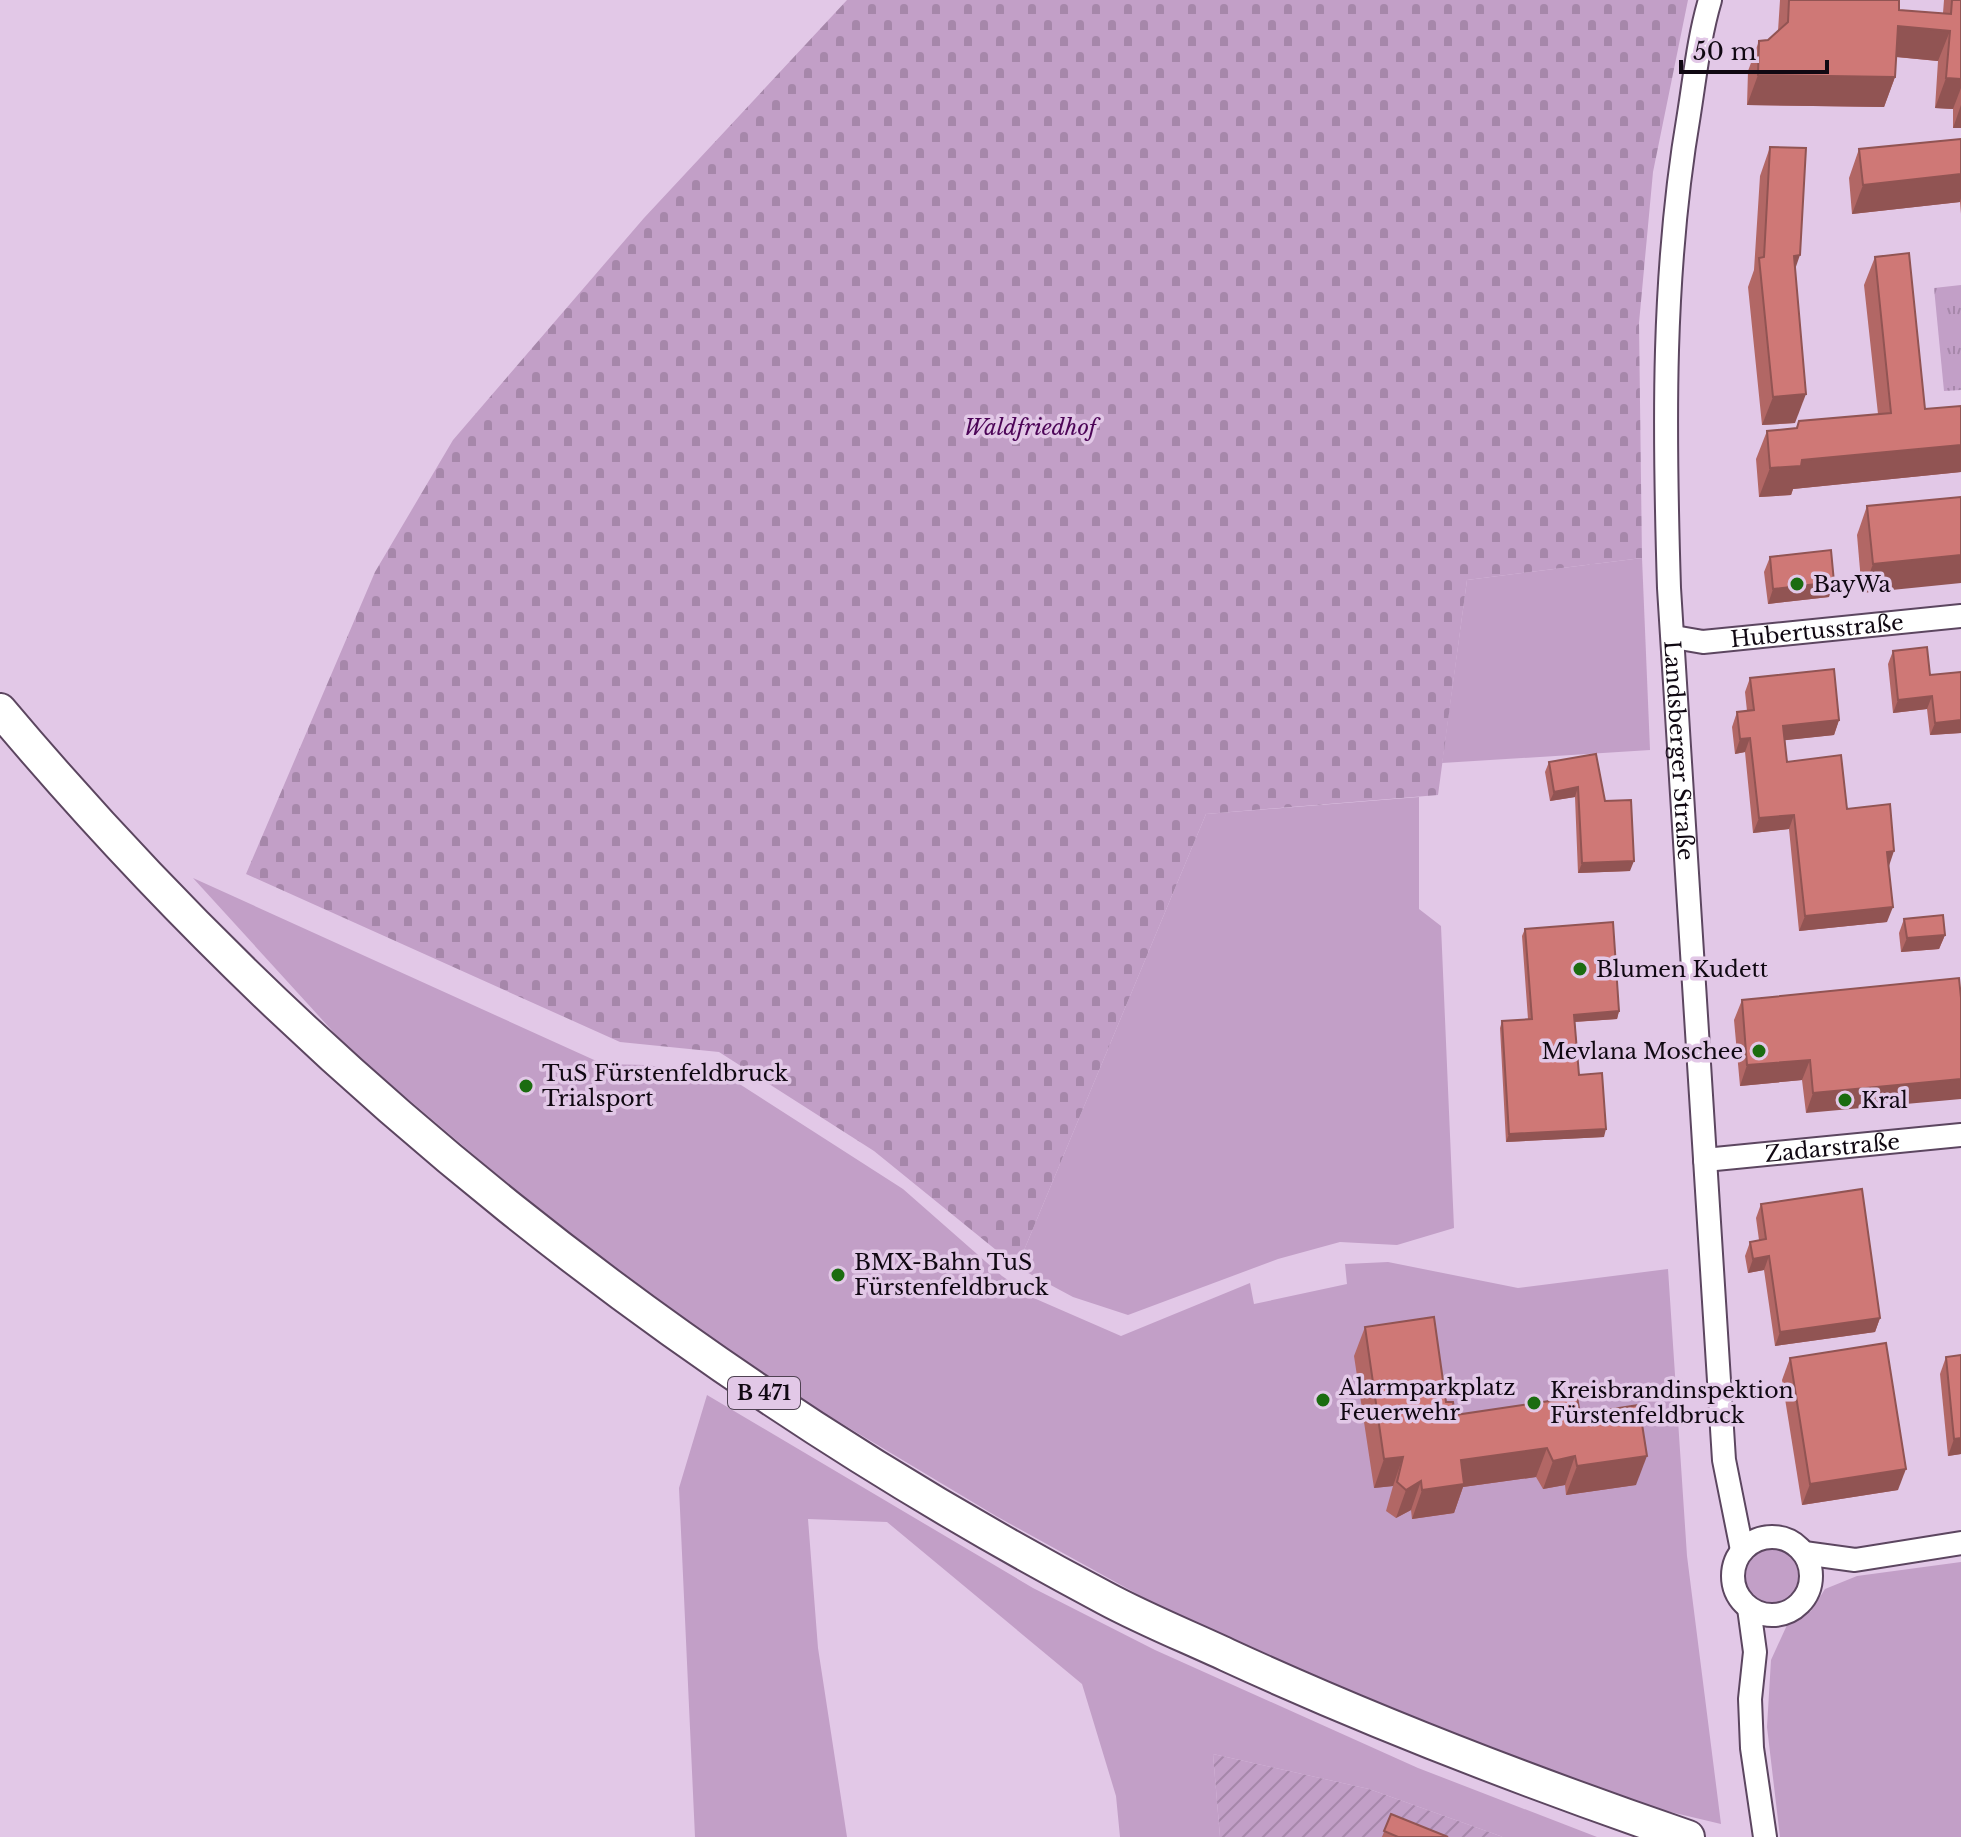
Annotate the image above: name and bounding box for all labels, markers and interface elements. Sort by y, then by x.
scale bar [1681,24,1827,74]
text: 50 m [1693,37,1757,66]
park label: Waldfriedhof [964,414,1101,441]
place label: BayWa [1813,571,1892,598]
marker: BayWa [1788,575,1806,593]
street label: Hubertusstraße [1729,609,1905,653]
street label: Landsberger Straße [1658,640,1699,861]
place label: Blumen Kudett [1596,956,1769,983]
marker: Blumen Kudett [1571,960,1589,978]
place label: Mevlana Moschee [1541,1038,1743,1065]
marker: Mevlana Moschee [1750,1042,1768,1060]
place label: TuS Fürstenfeldbruck Trialsport [542,1060,789,1112]
marker: TuS Fürstenfeldbruck Trialsport [517,1077,535,1095]
place label: Kral [1861,1087,1908,1114]
marker: Kral [1836,1091,1854,1109]
street label: Zadarstraße [1764,1128,1901,1168]
place label: BMX-Bahn TuS Fürstenfeldbruck [854,1249,1049,1301]
marker: BMX-Bahn TuS Fürstenfeldbruck [829,1266,847,1284]
place label: Alarmparkplatz Feuerwehr [1338,1374,1515,1426]
road number: B 471 [728,1377,800,1409]
place label: Kreisbrandinspektion Fürstenfeldbruck [1550,1377,1794,1429]
marker: Alarmparkplatz Feuerwehr [1314,1391,1332,1409]
marker: Kreisbrandinspektion Fürstenfeldbruck [1525,1394,1543,1412]

